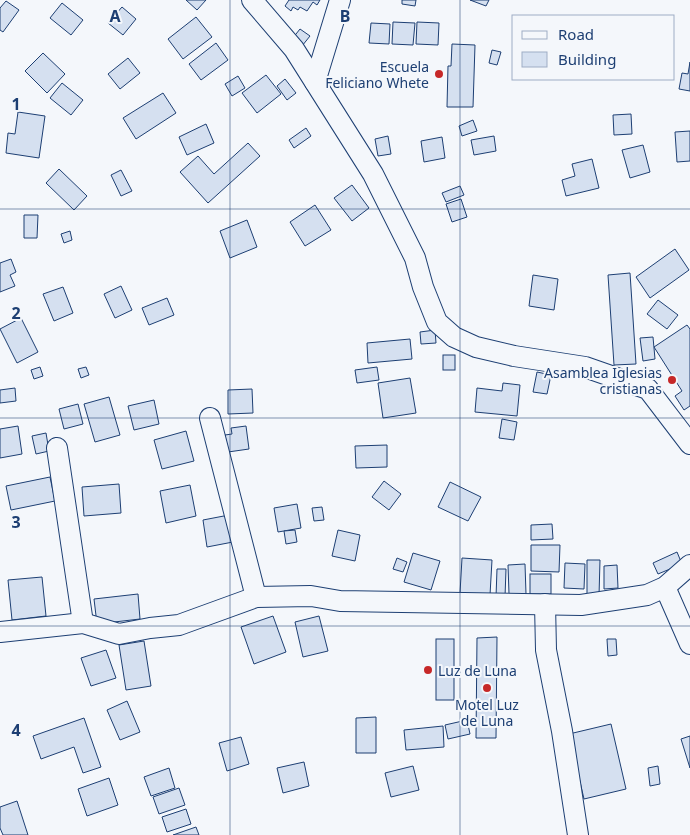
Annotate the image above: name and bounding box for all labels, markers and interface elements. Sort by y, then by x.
text: A [109,5,121,27]
text: B [340,5,350,27]
legend [512,15,675,80]
text: Road [558,24,594,44]
text: Building [558,49,616,69]
place label: Escuela Feliciano Whete [325,57,429,92]
marker: Escuela Feliciano Whete [433,68,445,80]
text: 1 [11,93,21,115]
text: 2 [11,302,21,324]
place label: Asamblea Iglesias cristianas [544,363,662,398]
marker: Asamblea Iglesias cristianas [666,374,678,386]
text: 3 [11,511,21,533]
place label: Luz de Luna [438,661,517,680]
marker: Luz de Luna [422,664,434,676]
marker: Motel Luz de Luna [481,682,493,694]
place label: Motel Luz de Luna [455,695,519,730]
text: 4 [11,719,21,741]

